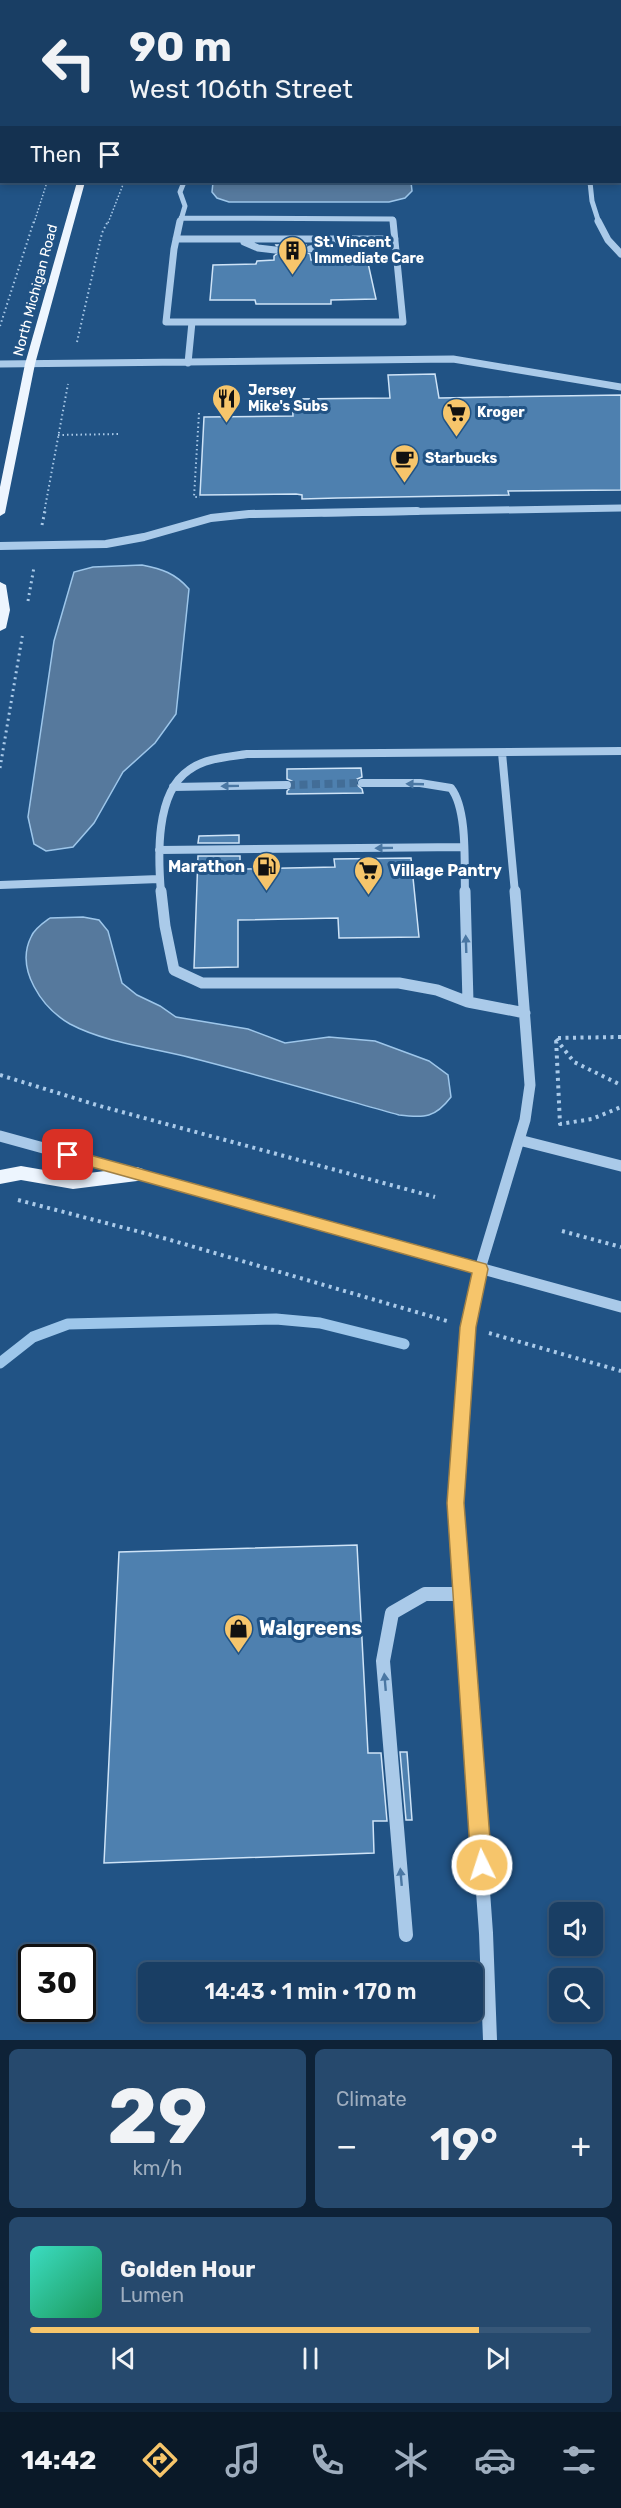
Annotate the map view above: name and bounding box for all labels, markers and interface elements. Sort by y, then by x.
text: 90 m [129,22,232,72]
icon: left [30,24,108,102]
text: West 106th Street [129,73,353,105]
icon: arrive [93,138,126,171]
text: Then [30,141,81,168]
street label: North Michigan Road [10,222,61,358]
building icon: St. Vincent Immediate Care [277,234,309,276]
place label: St. Vincent Immediate Care [314,234,424,267]
restaurant icon: Jersey Mike's Subs [211,382,243,424]
place label: Jersey Mike's Subs [248,382,328,415]
supermarket icon: Kroger [440,396,472,438]
place label: Kroger [477,404,525,421]
cafe icon: Starbucks [388,442,420,484]
place label: Starbucks [425,450,498,467]
one-way arrow [405,779,424,788]
one-way arrow [220,781,239,791]
one-way arrow [375,843,394,853]
fuel station icon: Marathon [250,850,282,892]
supermarket icon: Village Pantry [353,854,385,896]
place label: Marathon [168,857,245,876]
place label: Village Pantry [390,861,502,880]
one-way arrow [462,934,471,953]
pin [42,1129,93,1180]
icon: arrive [51,1138,84,1171]
shop icon: Walgreens [222,1612,254,1654]
place label: Walgreens [259,1616,362,1640]
one-way arrow [380,1673,390,1692]
position arrow [450,1833,514,1897]
one-way arrow [397,1867,406,1886]
map controls [549,1902,603,2022]
button: sound [549,1902,603,1956]
speed limit sign: 30 [18,1944,96,2022]
button: search [549,1968,603,2022]
text: 14:43 · 1 min · 170 m [205,1978,416,2005]
text: 29 [107,2070,208,2163]
text: Climate [336,2087,407,2111]
text: 19° [430,2118,498,2171]
text: − [336,2126,357,2165]
text: + [570,2126,591,2165]
text: km/h [133,2156,182,2180]
text: Golden Hour [120,2256,255,2283]
text: Lumen [120,2283,184,2307]
icon: previous [107,2342,140,2375]
icon: pause [294,2342,327,2375]
icon: next [481,2342,514,2375]
icon: directions [139,2439,181,2481]
icon: music [222,2439,264,2481]
icon: phone [306,2439,348,2481]
icon: climate [390,2439,432,2481]
icon: car [474,2439,516,2481]
icon: filters [558,2439,600,2481]
text: 14:42 [21,2444,97,2476]

